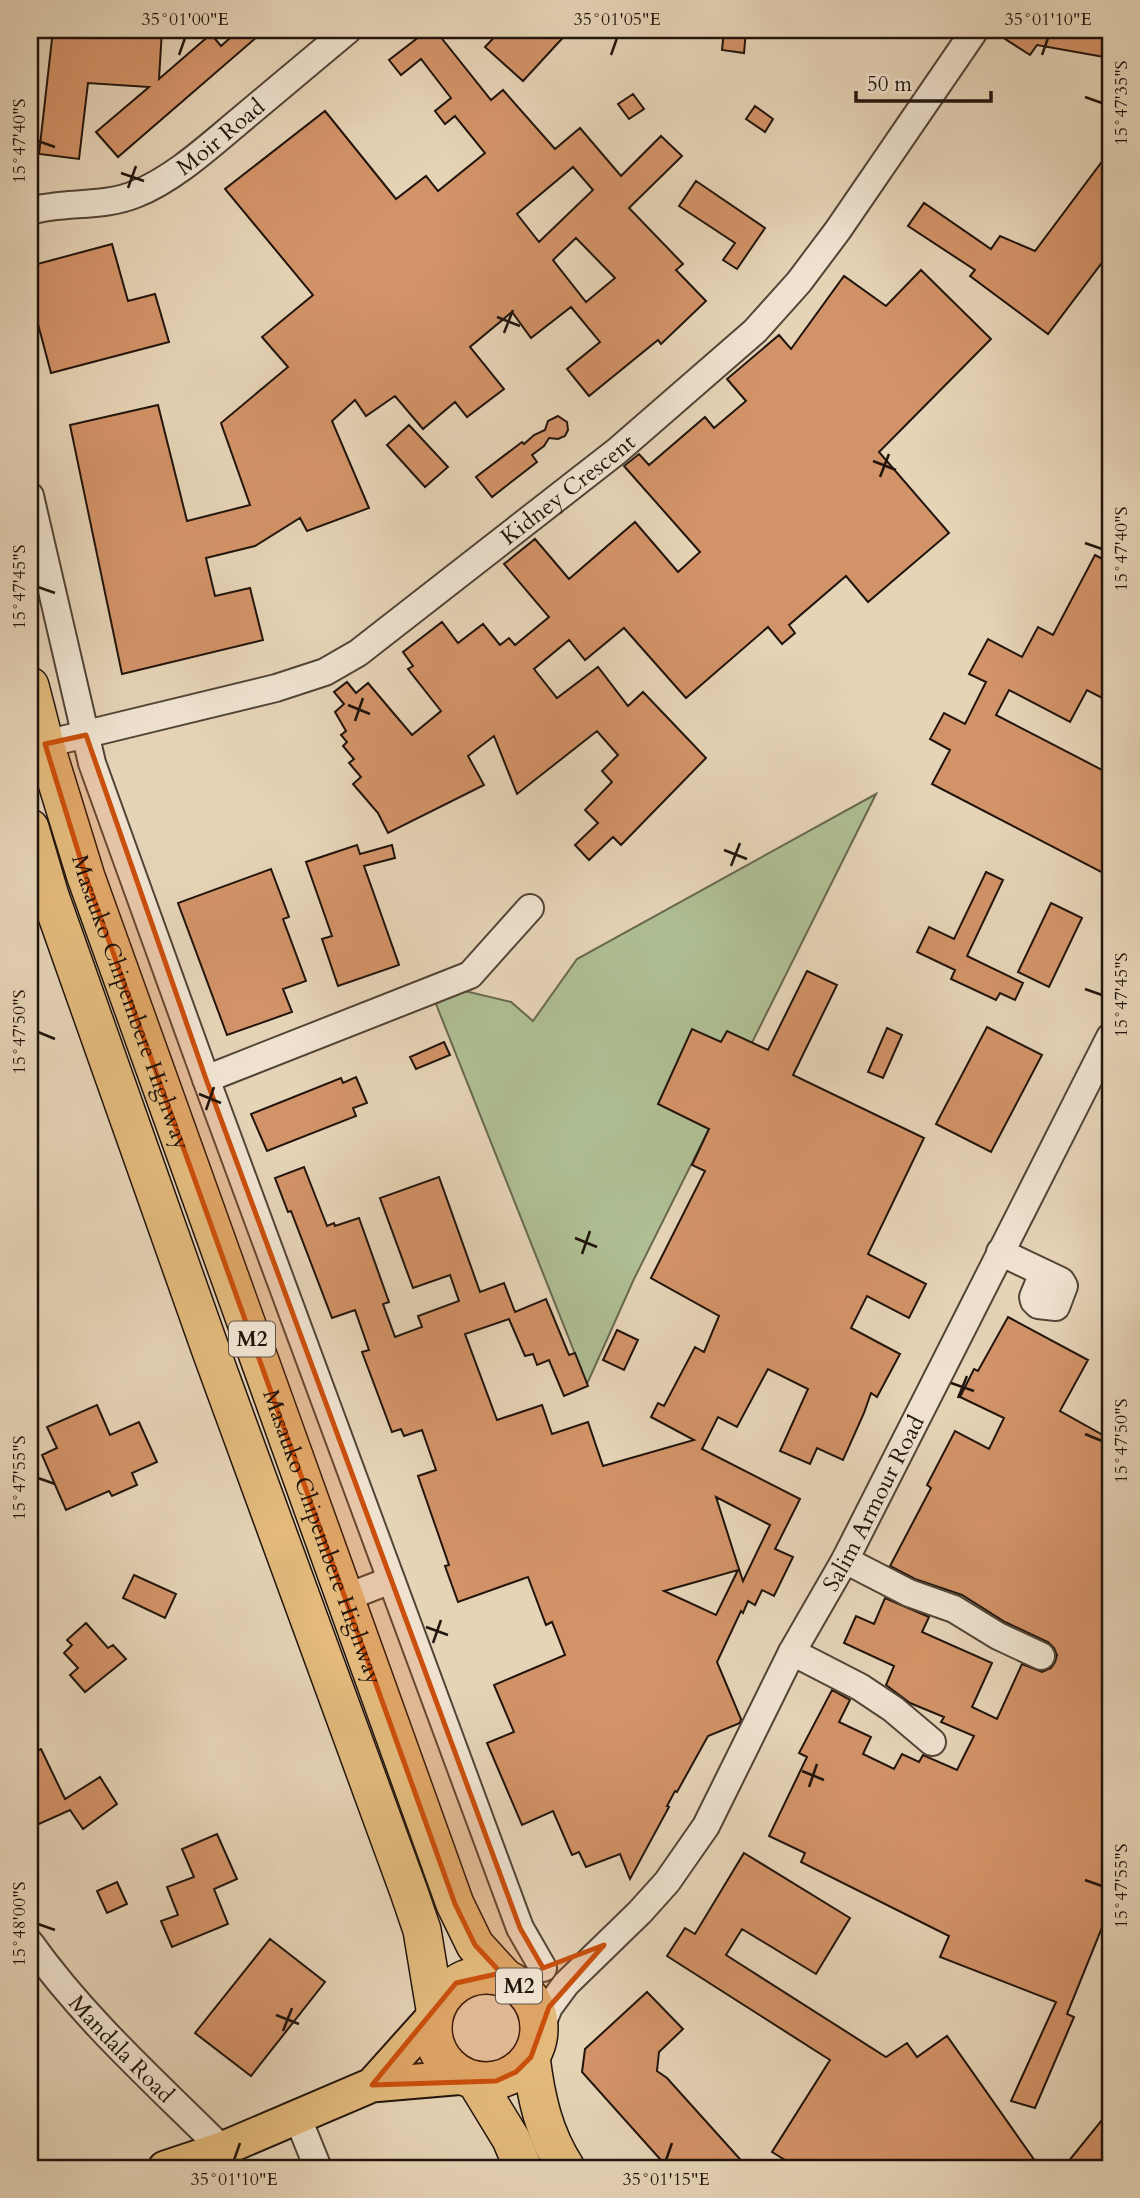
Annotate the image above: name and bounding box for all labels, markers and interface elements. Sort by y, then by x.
text: 35°01'00"E [141,7,229,32]
text: 35°01'05"E [573,7,661,32]
text: 35°01'10"E [1004,7,1092,32]
scale bar [856,60,991,104]
text: 15°47'35"S [1109,61,1134,145]
text: 50 m [867,70,912,99]
street label: Moir Road [170,91,271,182]
text: 15°47'40"S [7,99,32,183]
street label: Kidney Crescent [494,427,642,552]
text: 15°47'40"S [1109,507,1134,591]
text: 15°47'45"S [7,545,32,629]
street label: Masauko Chipembere Highway [64,851,198,1154]
text: 15°47'45"S [1109,953,1134,1037]
text: 15°47'50"S [7,990,32,1074]
road number: M2 [229,1322,275,1356]
street label: Masauko Chipembere Highway [256,1385,390,1688]
text: 15°47'50"S [1109,1399,1134,1483]
street label: Salim Armour Road [815,1409,932,1597]
text: 15°47'55"S [7,1436,32,1520]
text: 15°47'55"S [1109,1844,1134,1928]
text: 15°48'00"S [7,1882,32,1966]
road number: M2 [496,1968,542,2004]
street label: Mandala Road [62,1988,182,2110]
text: 35°01'10"E [190,2167,278,2192]
text: 35°01'15"E [622,2167,710,2192]

